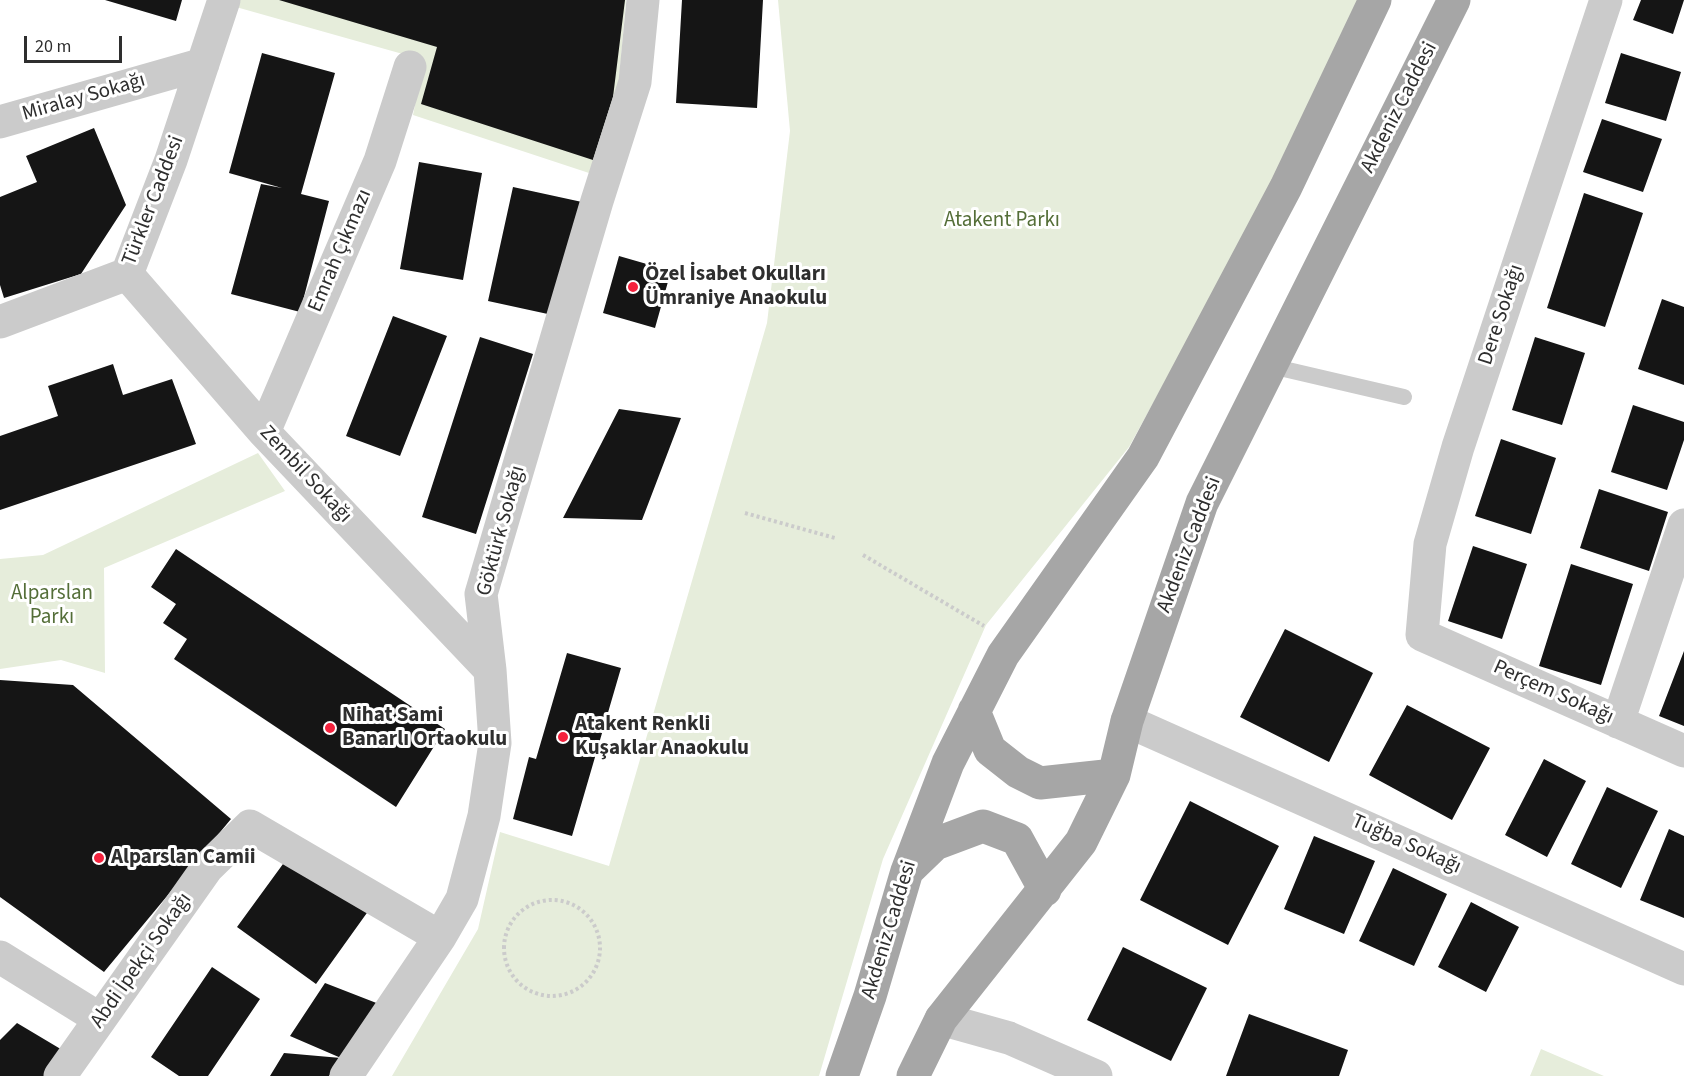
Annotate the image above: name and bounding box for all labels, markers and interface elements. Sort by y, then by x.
scale bar [27,24,124,62]
text: 20 m [35,34,71,59]
street label: Akdeniz Caddesi [1356,38,1444,178]
street label: Miralay Sokağı [20,68,148,128]
street label: Türkler Caddesi [118,133,190,269]
street label: Emrah Çıkmazı [304,186,378,316]
park label: Atakent Parkı [944,208,1060,234]
place label: Özel İsabet Okulları Ümraniye Anaokulu [645,262,827,312]
street label: Dere Sokağı [1474,262,1530,368]
marker: Özel İsabet Okulları Ümraniye Anaokulu [626,280,640,294]
street label: Zembil Sokağı [253,421,357,529]
street label: Göktürk Sokağı [473,463,531,599]
street label: Akdeniz Caddesi [1153,473,1227,617]
park label: Alparslan Parkı [11,581,93,631]
street label: Perçem Sokağı [1489,655,1617,731]
place label: Nihat Sami Banarlı Ortaokulu [342,703,507,753]
place label: Atakent Renkli Kuşaklar Anaokulu [575,712,749,762]
marker: Nihat Sami Banarlı Ortaokulu [323,721,337,735]
marker: Atakent Renkli Kuşaklar Anaokulu [556,730,570,744]
street label: Tuğba Sokağı [1347,810,1465,880]
place label: Alparslan Camii [111,845,256,871]
marker: Alparslan Camii [92,851,106,865]
street label: Akdeniz Caddesi [857,858,923,1002]
street label: Abdi İpekçi Sokağı [86,888,198,1034]

